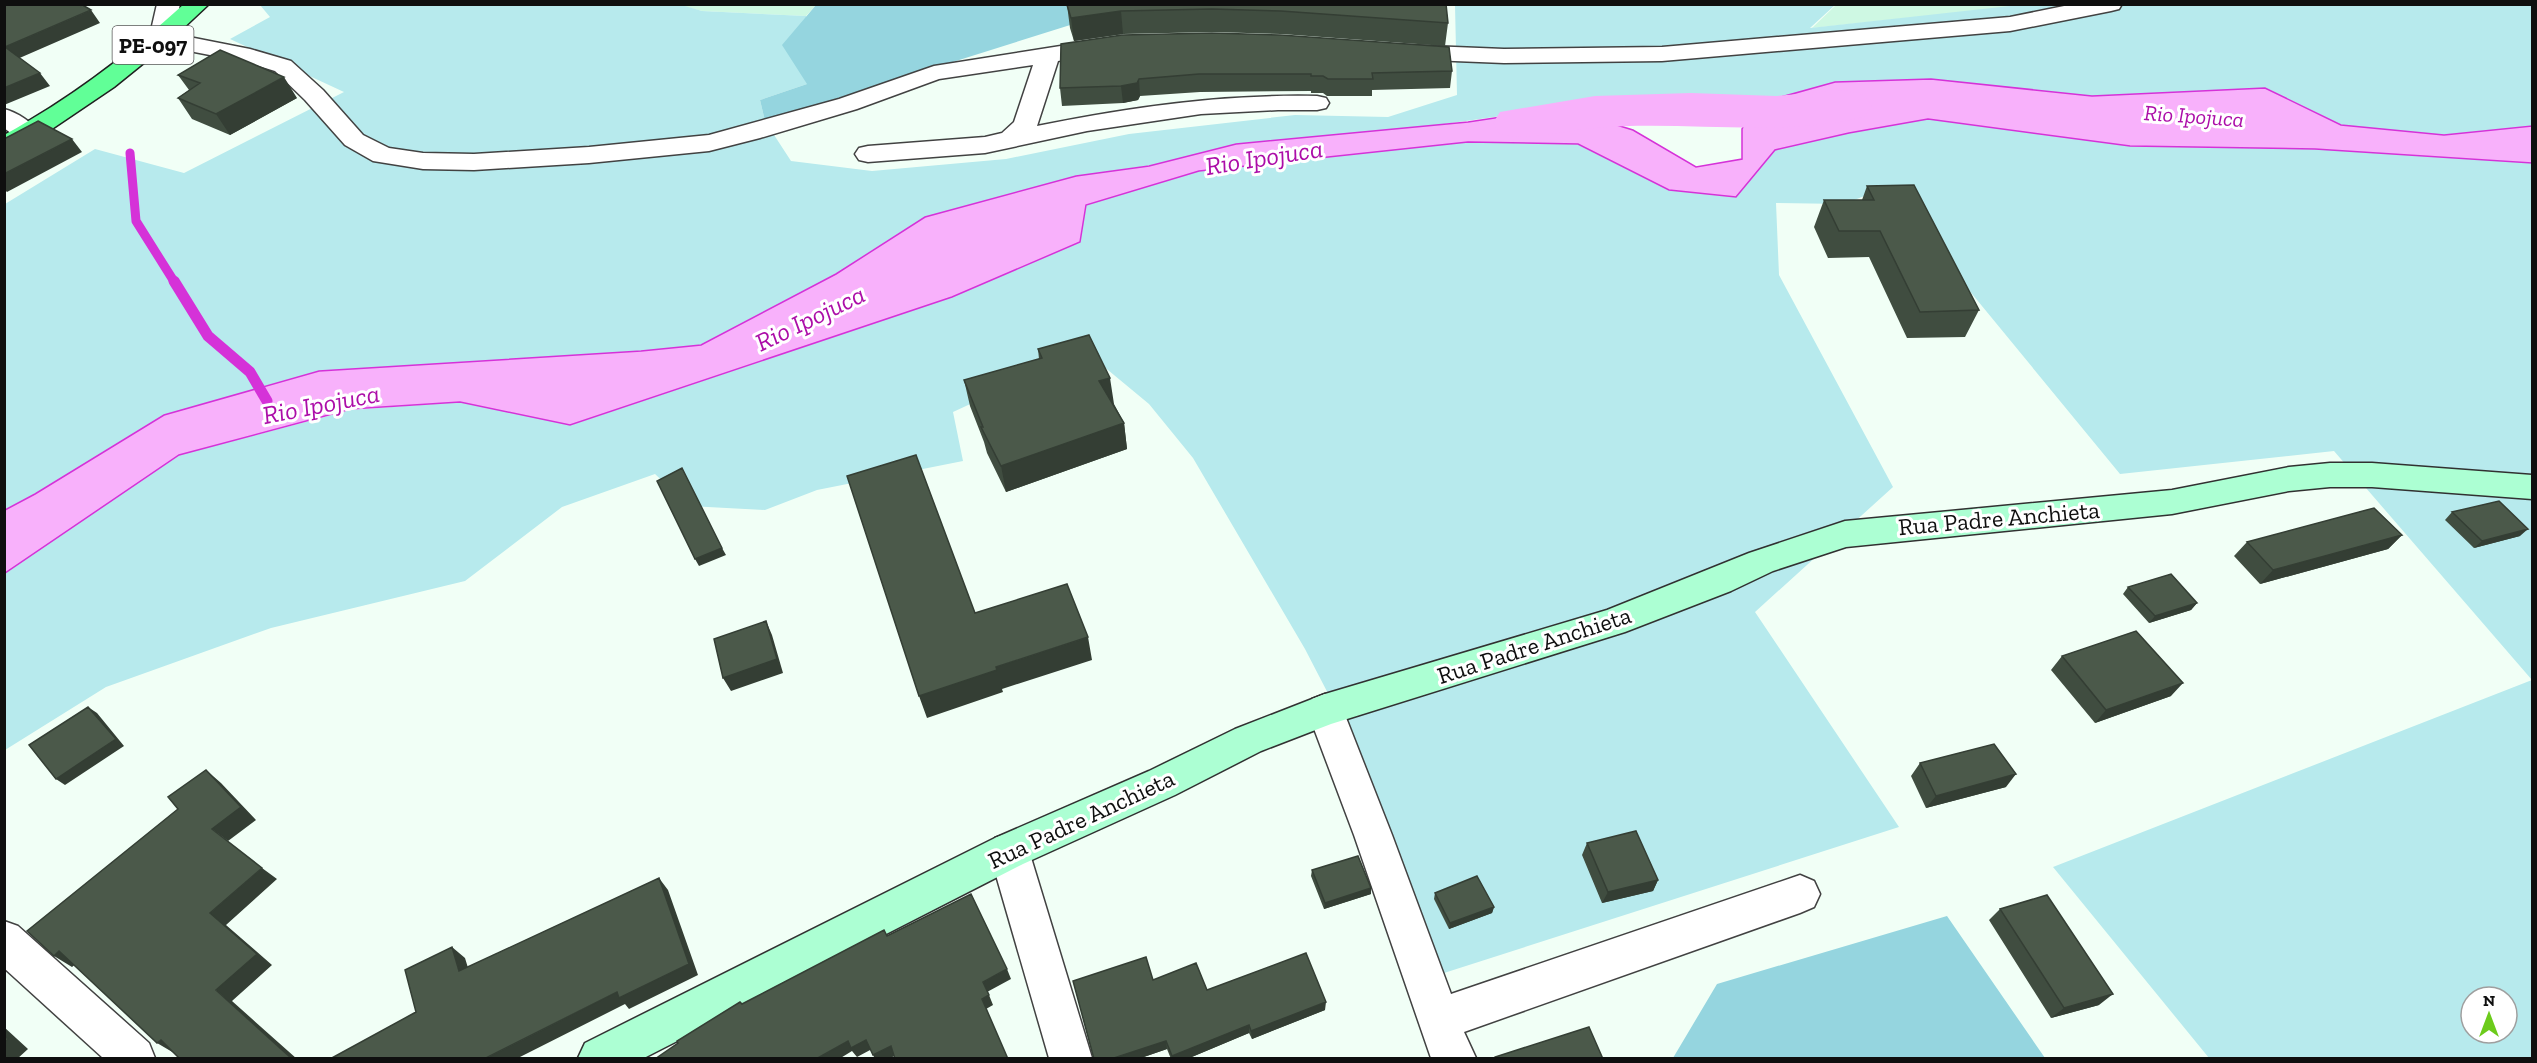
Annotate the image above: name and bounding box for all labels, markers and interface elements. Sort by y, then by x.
road number: PE-097 [112,26,194,64]
water label: Rio Ipojuca [2143,99,2245,133]
water label: Rio Ipojuca [1203,132,1325,182]
water label: Rio Ipojuca [750,278,870,358]
water label: Rio Ipojuca [260,377,382,431]
street label: Rua Padre Anchieta [1897,495,2101,541]
street label: Rua Padre Anchieta [1433,600,1635,690]
street label: Rua Padre Anchieta [983,763,1179,875]
north arrow [2459,985,2519,1045]
text: N [2483,991,2495,1010]

